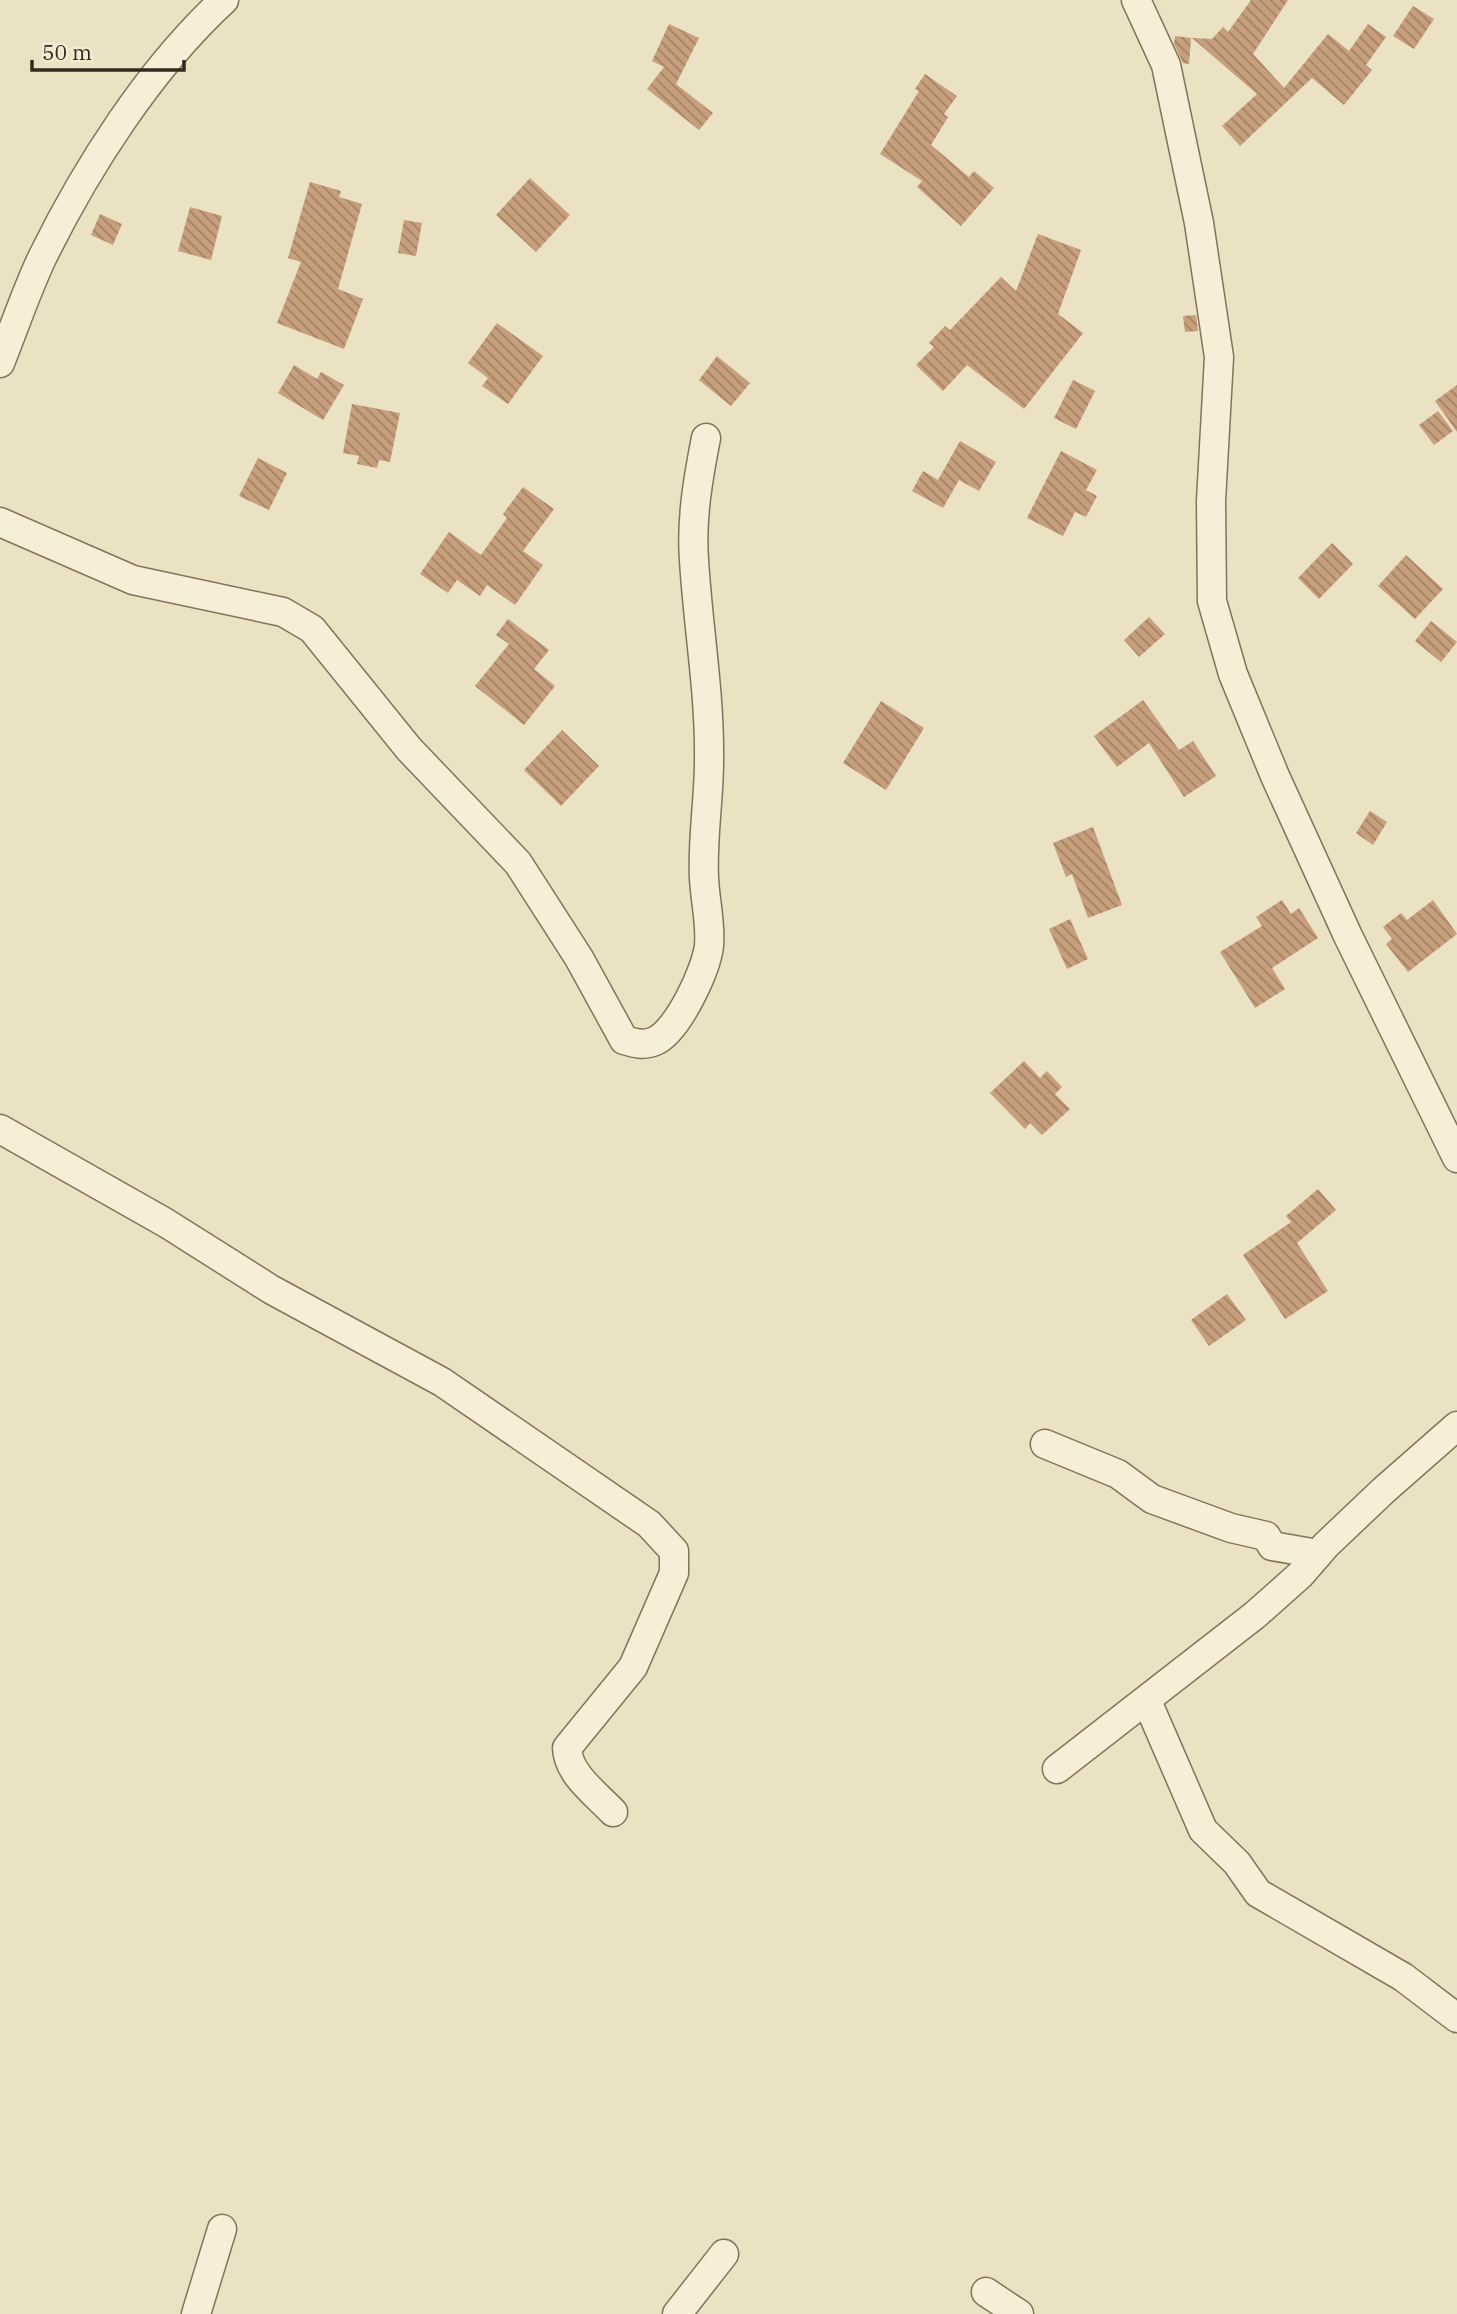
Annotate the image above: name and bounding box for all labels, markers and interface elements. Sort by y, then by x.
scale bar [32,28,184,72]
text: 50 m [42,38,92,66]

